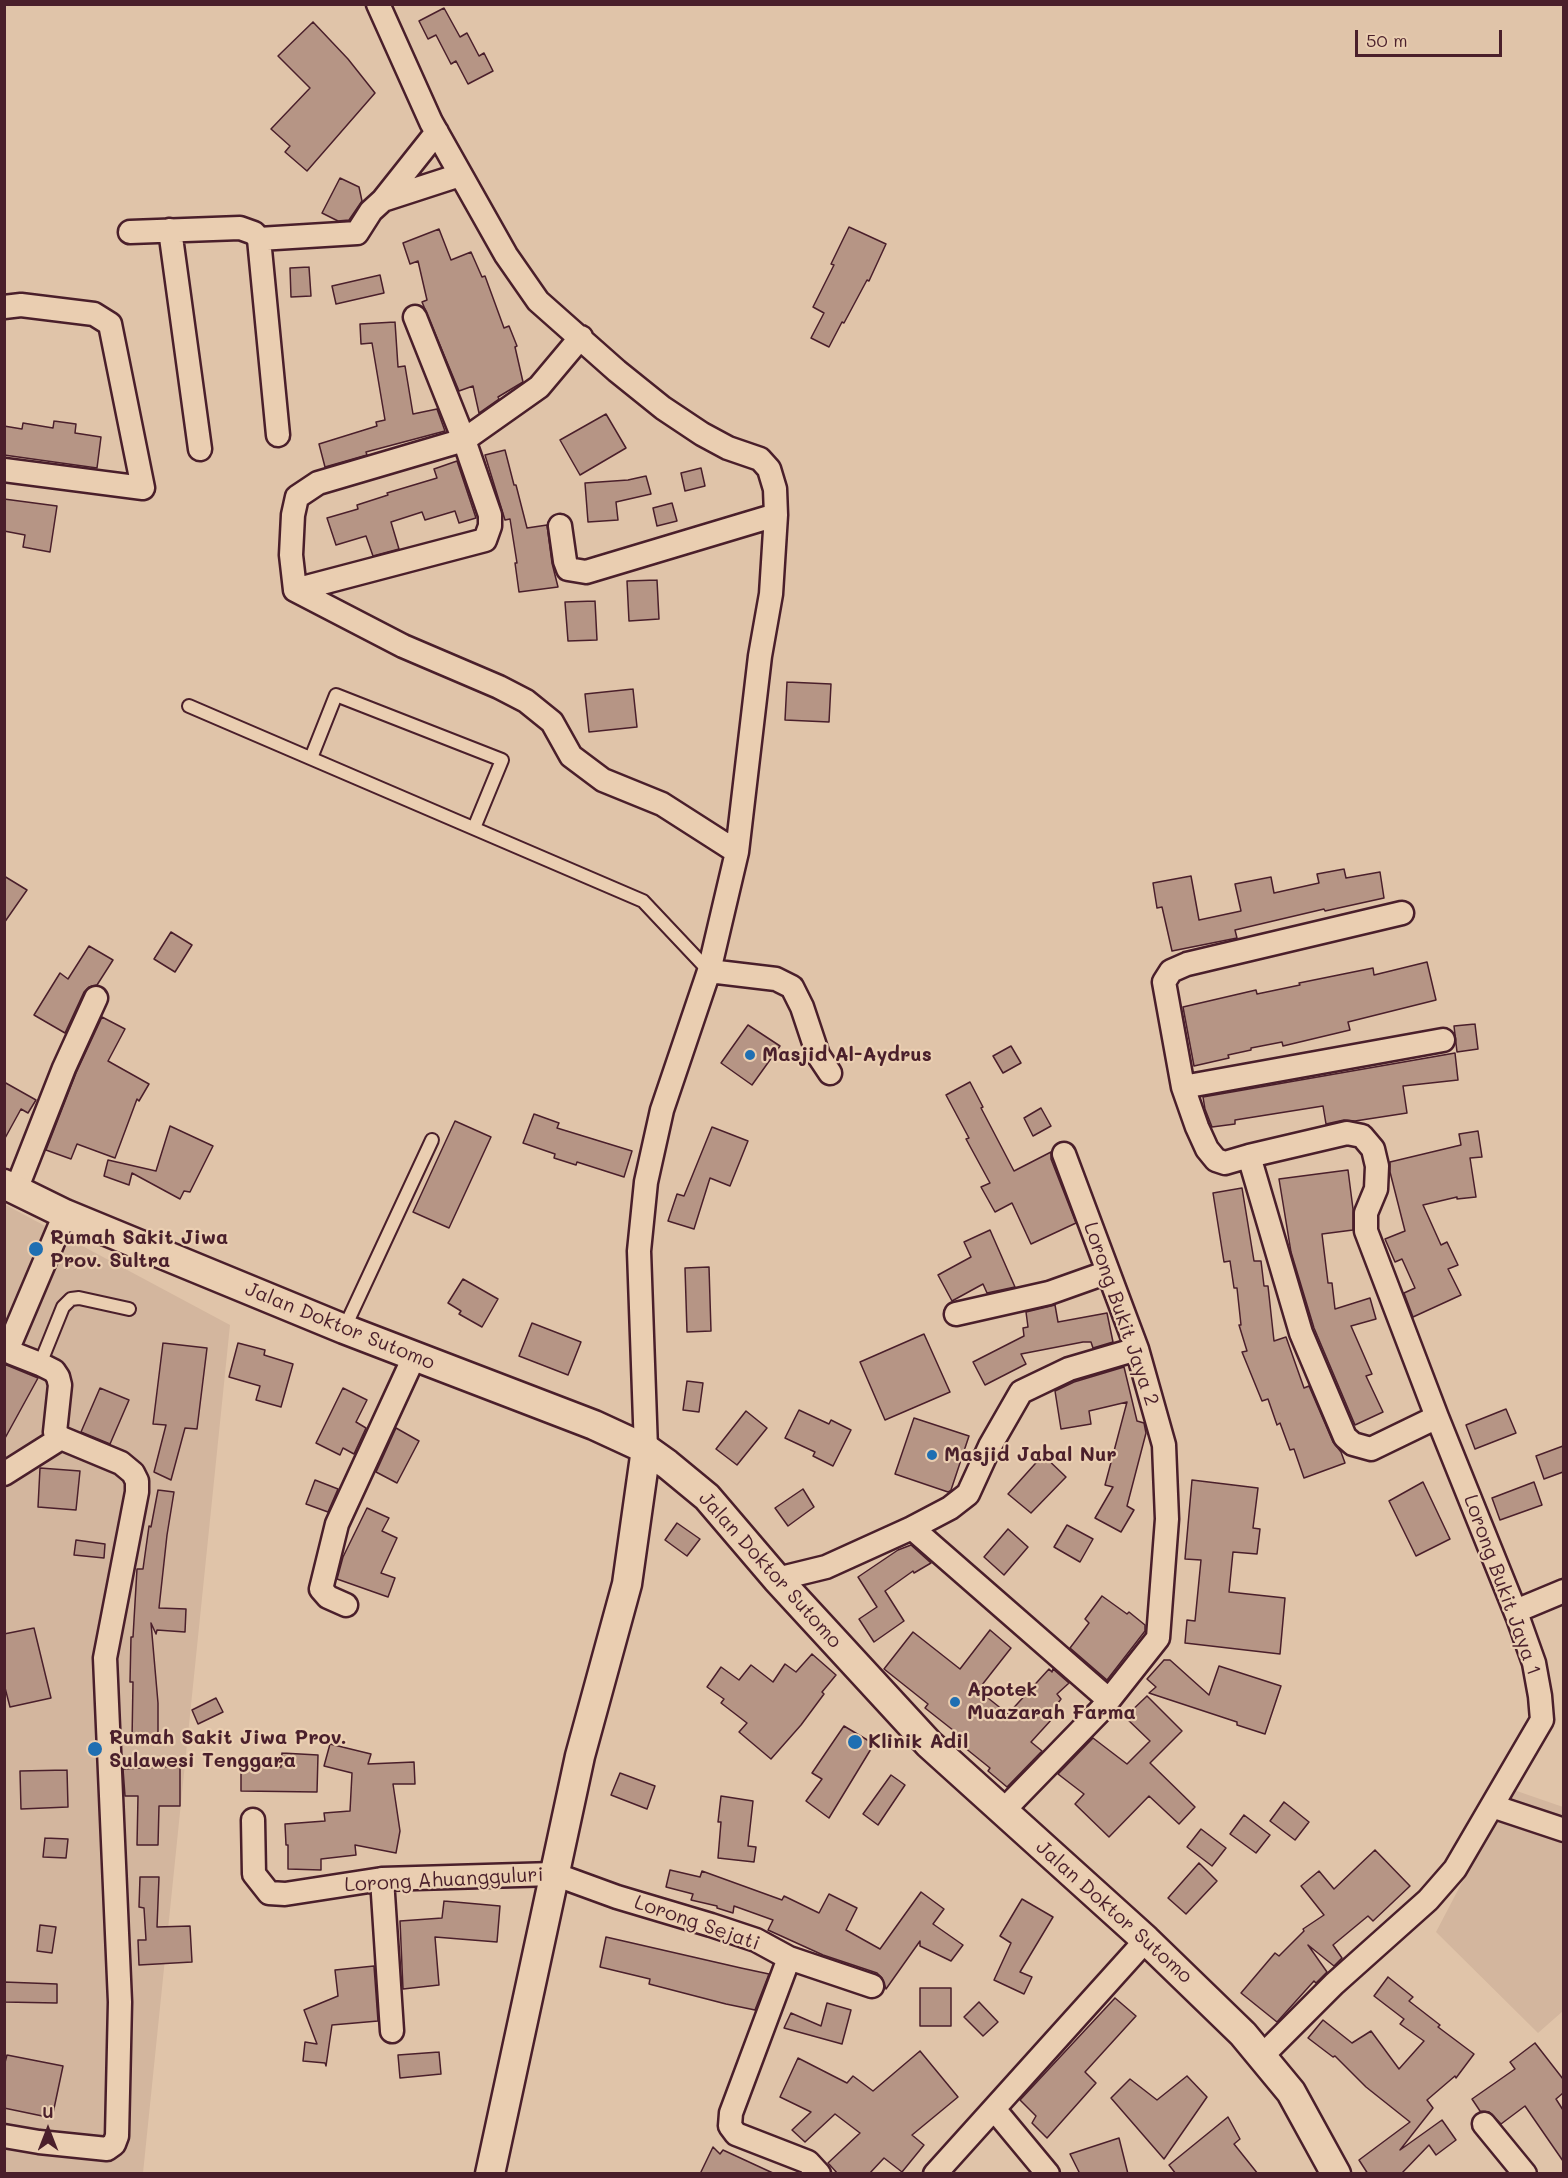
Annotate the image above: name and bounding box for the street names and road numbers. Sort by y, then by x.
street label: Lorong Bukit Jaya 2 [1078,1219,1164,1409]
street label: Jalan Doktor Sutomo [242,1277,438,1375]
street label: Jalan Doktor Sutomo [693,1487,847,1653]
street label: Lorong Bukit Jaya 1 [1458,1491,1546,1679]
street label: Jalan Doktor Sutomo [1031,1835,1197,1989]
street label: Lorong Ahuangguluri [344,1863,544,1897]
street label: Lorong Sejati [631,1890,763,1956]

